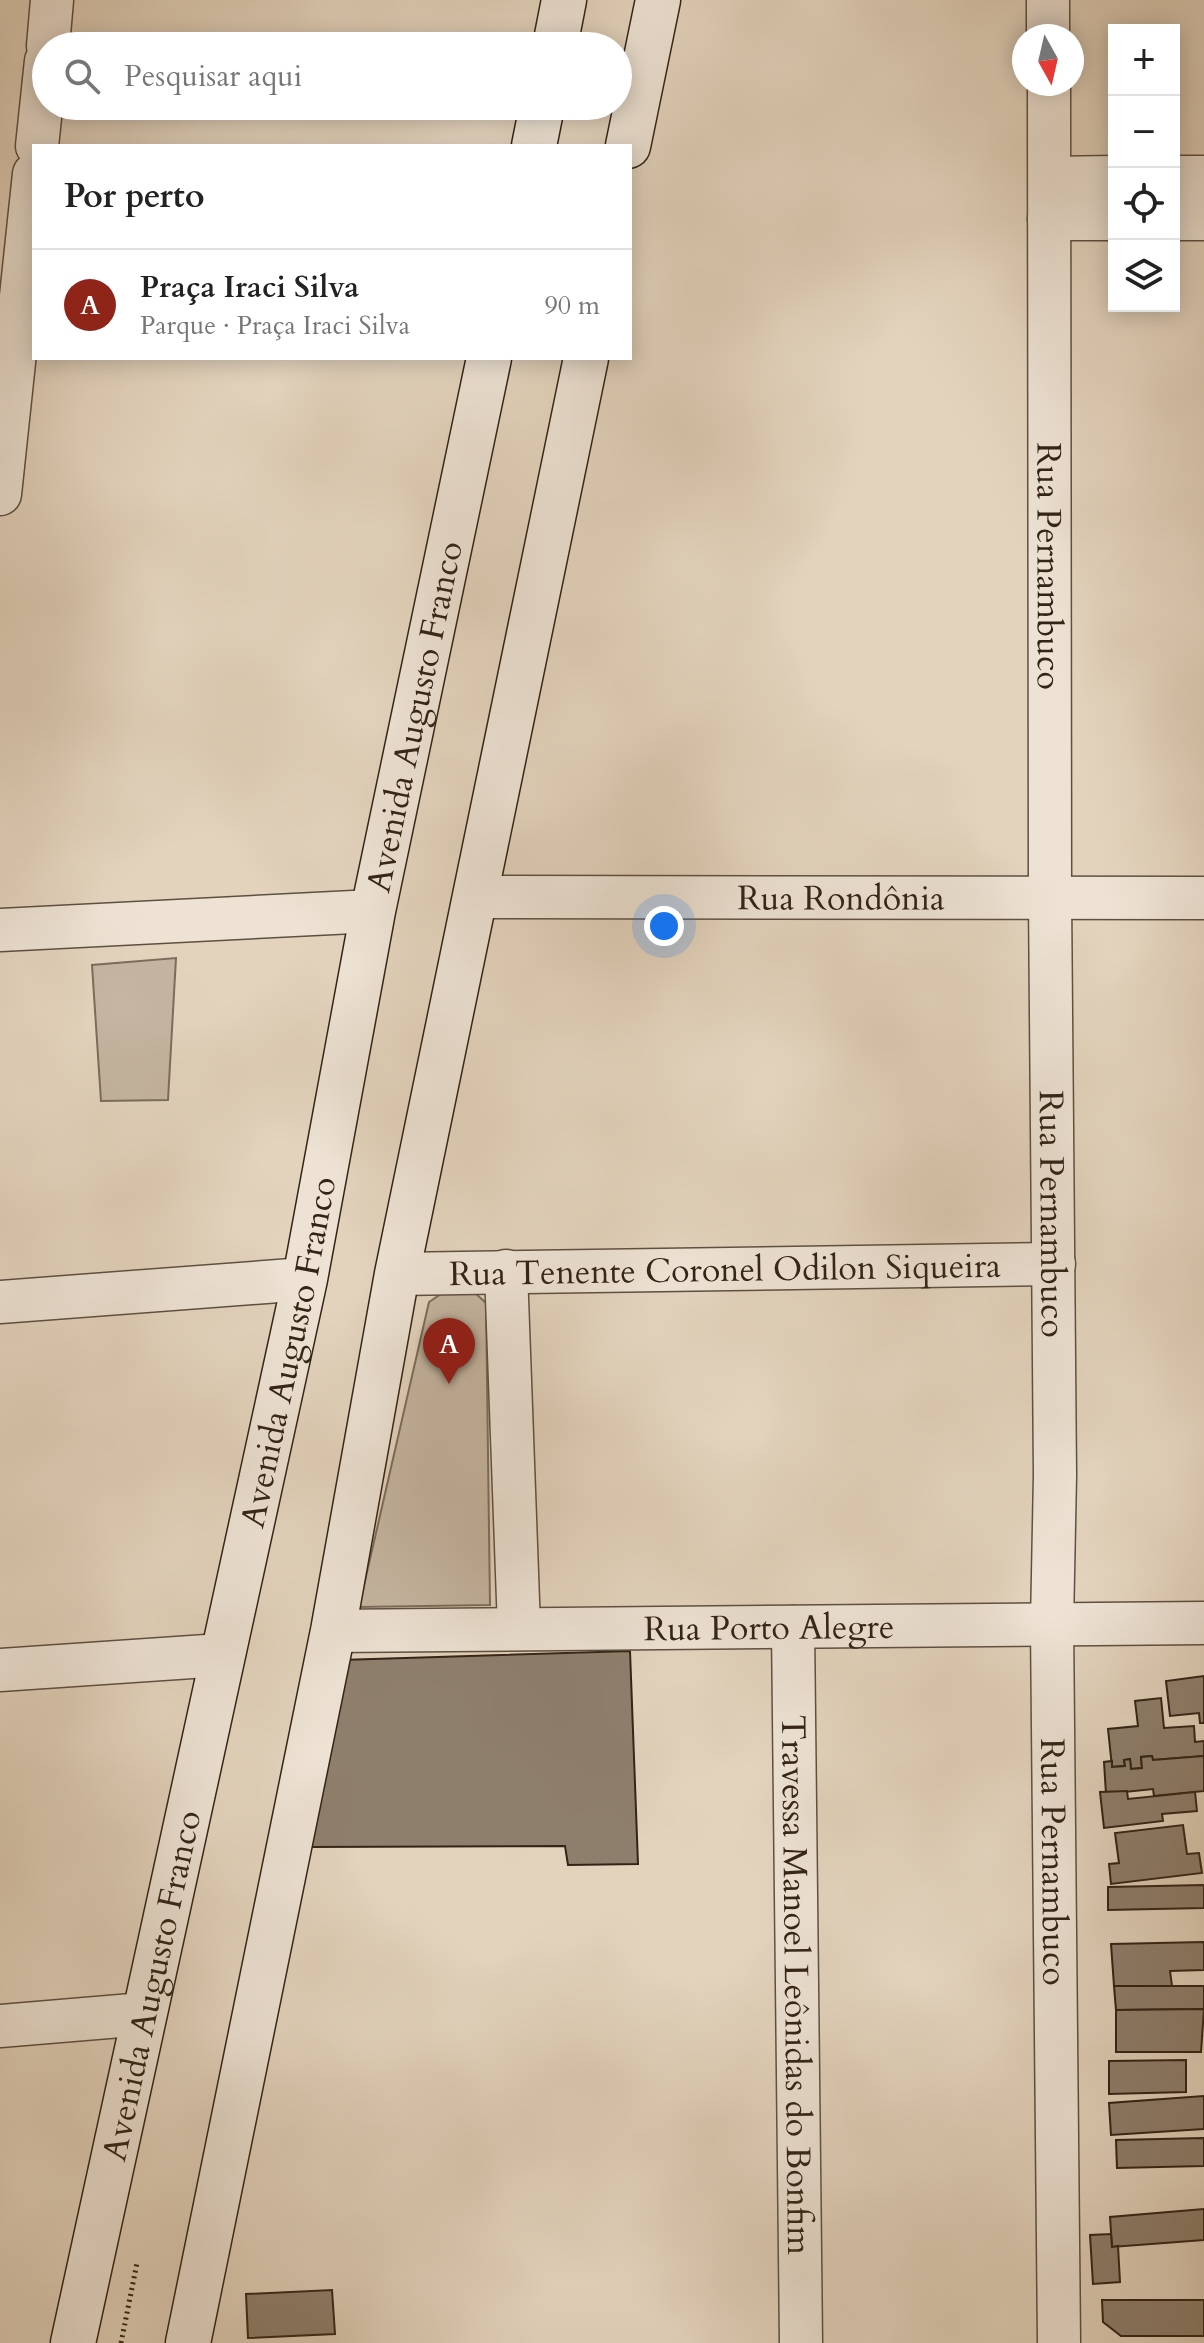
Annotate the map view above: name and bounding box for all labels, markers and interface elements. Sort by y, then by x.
north arrow [1012,24,1084,96]
map controls [1108,24,1180,312]
button: + [1108,24,1180,96]
search box [32,32,632,120]
icon: search [60,54,104,98]
text: Pesquisar aqui [124,56,302,97]
button: − [1108,96,1180,168]
button: locate [1108,168,1180,240]
text: Por perto [64,173,205,219]
button: layers [1108,240,1180,312]
text: Praça Iraci Silva [140,267,359,308]
text: A [80,288,100,323]
text: 90 m [544,288,600,323]
text: Parque · Praça Iraci Silva [140,308,410,343]
street label: Rua Pernambuco [1025,442,1072,690]
street label: Avenida Augusto Franco [356,537,474,896]
street label: Rua Rondônia [737,875,945,922]
your location [644,906,684,946]
street label: Rua Pernambuco [1028,1090,1076,1338]
street label: Avenida Augusto Franco [229,1173,347,1532]
street label: Rua Tenente Coronel Odilon Siqueira [449,1243,1002,1297]
pin: A [423,1318,475,1384]
street label: Rua Porto Alegre [644,1604,894,1652]
street label: Travessa Manoel Leônidas do Bonfim [770,1715,822,2255]
street label: Rua Pernambuco [1029,1738,1078,1986]
street label: Avenida Augusto Franco [91,1806,213,2165]

